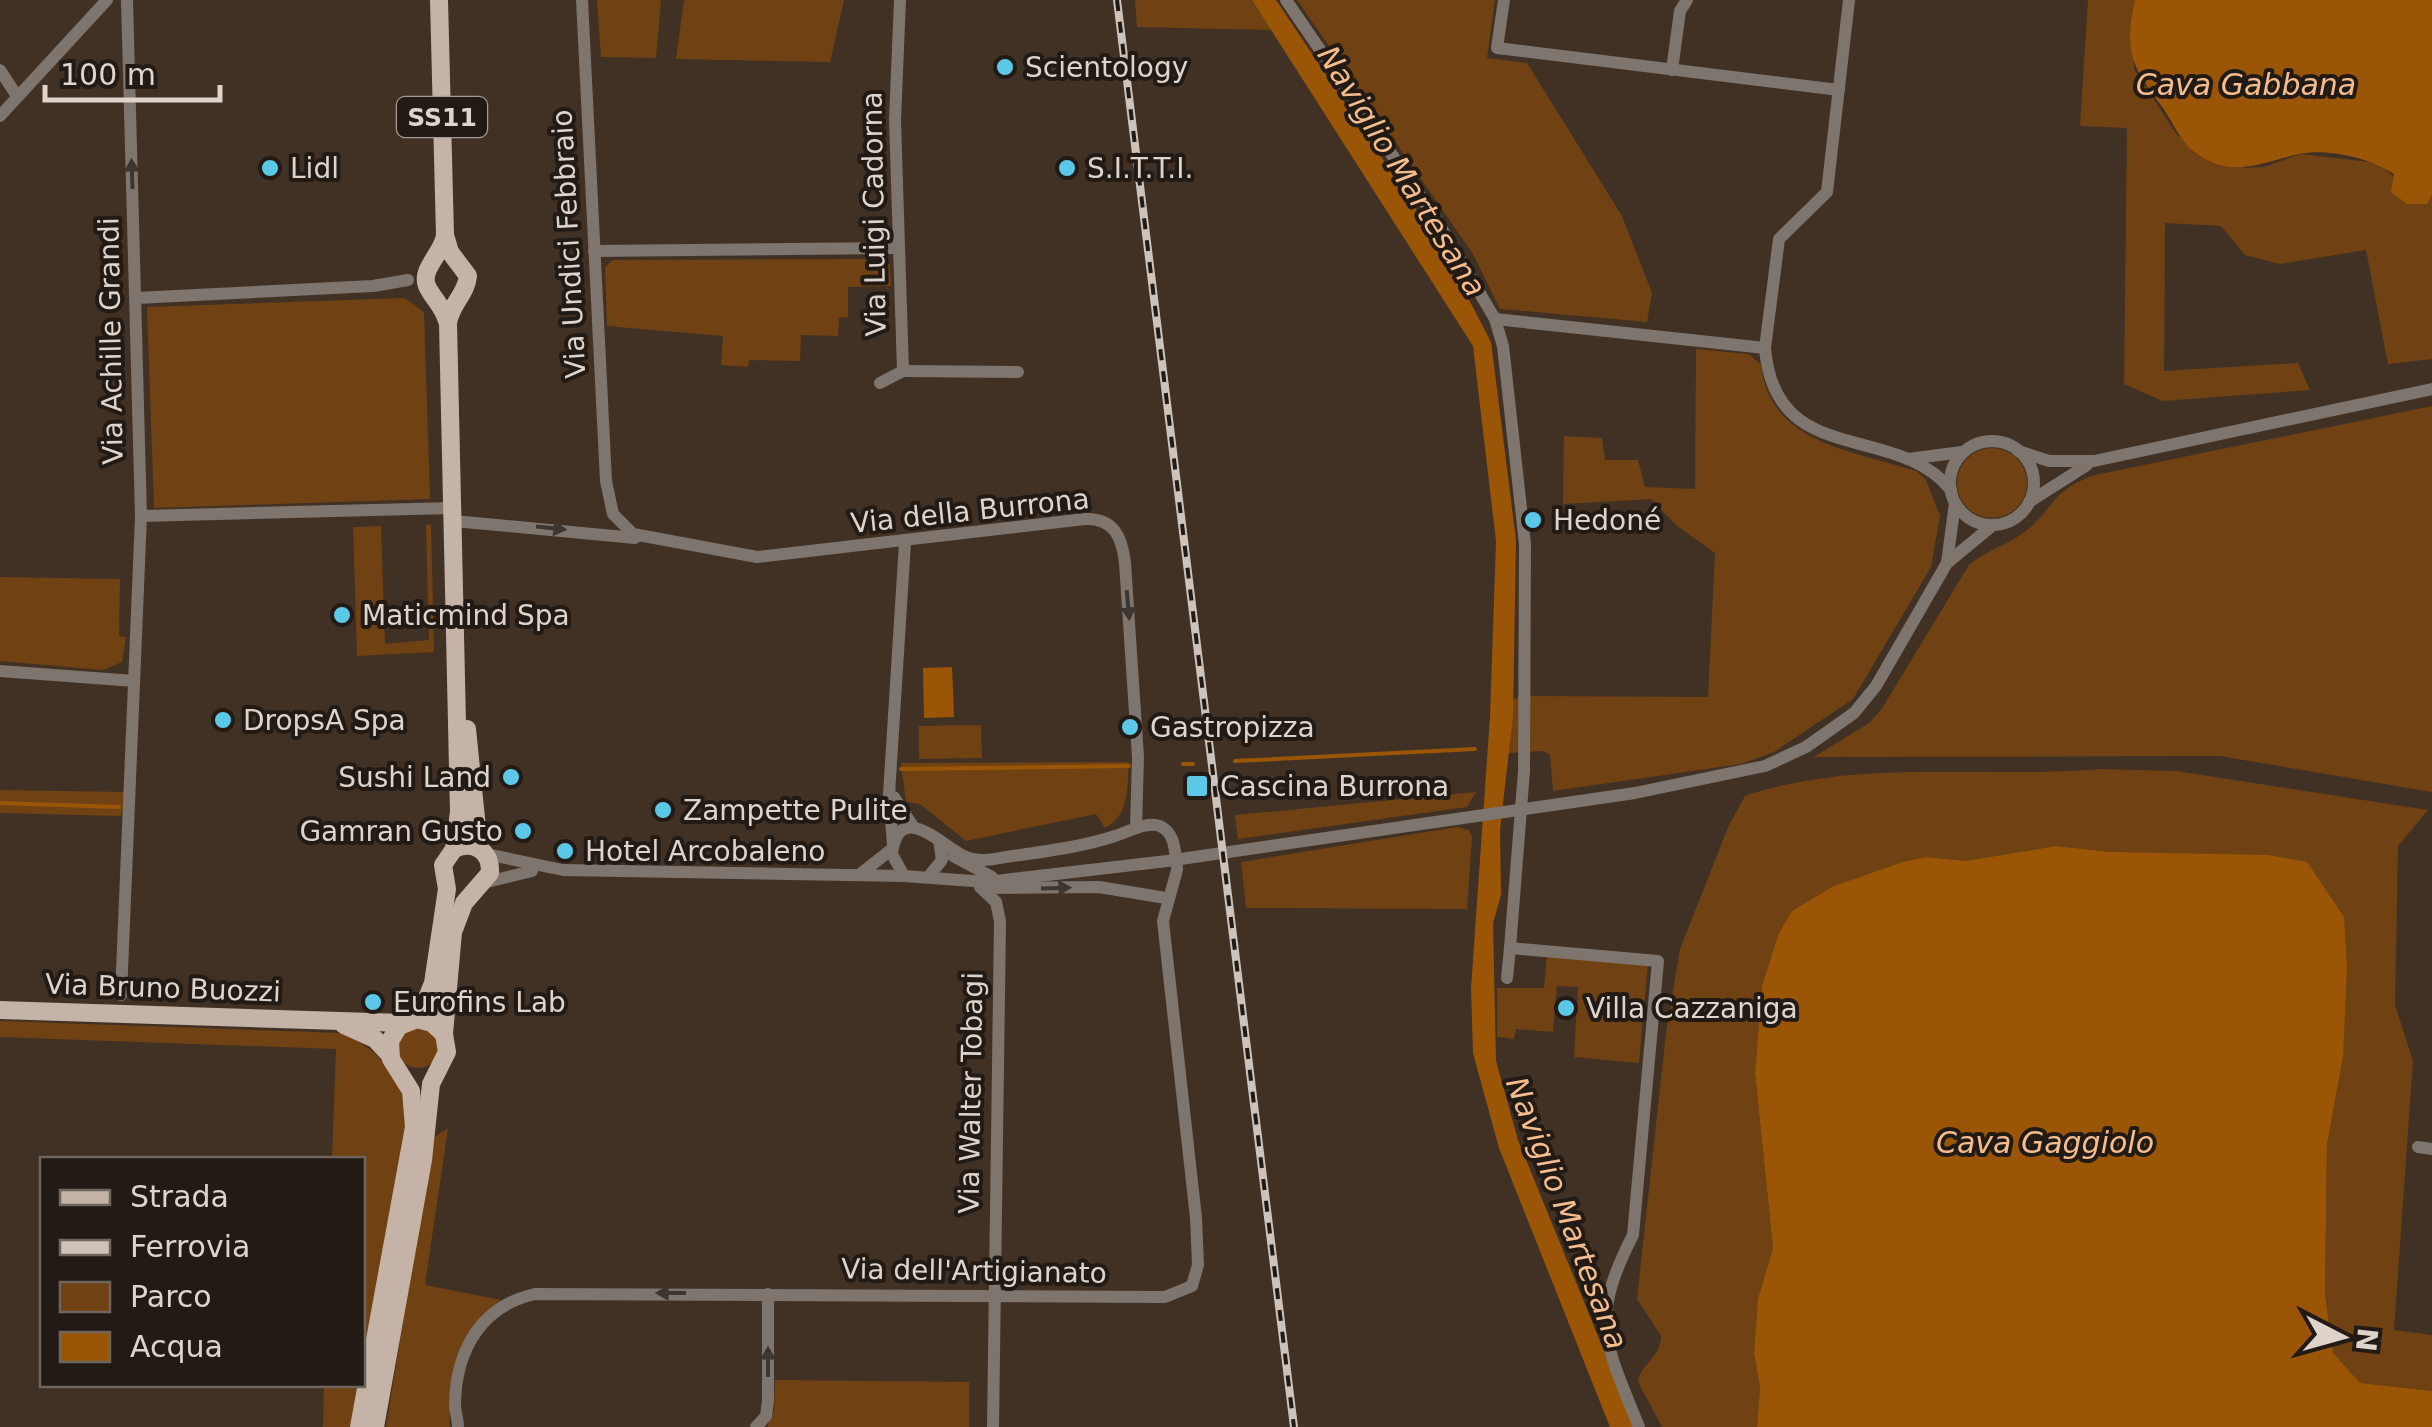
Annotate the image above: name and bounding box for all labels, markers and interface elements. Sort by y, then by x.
water label: Naviglio Martesana [1311,39,1493,303]
scale bar [45,40,220,102]
place label: Scientology [1025,51,1188,84]
marker: Scientology [994,56,1016,78]
text: 100 m [60,57,156,92]
water label: Cava Gabbana [2136,67,2356,102]
street label: Via Luigi Cadorna [855,91,893,337]
road number: SS11 [397,97,487,137]
street label: Via Undici Febbraio [545,109,593,379]
place label: Lidl [290,152,339,185]
place label: S.I.T.T.I. [1087,152,1193,185]
marker: Lidl [259,157,281,179]
marker: S.I.T.T.I. [1056,157,1078,179]
one-way arrow [124,158,140,190]
street label: Via Achille Grandi [92,217,130,465]
street label: Via della Burrona [849,482,1091,540]
place label: Hedoné [1553,504,1661,537]
marker: Hedoné [1522,509,1544,531]
one-way arrow [535,520,567,536]
one-way arrow [1120,590,1136,622]
place label: Maticmind Spa [362,599,570,632]
marker: Maticmind Spa [331,604,353,626]
place label: DropsA Spa [243,704,406,737]
marker: DropsA Spa [212,709,234,731]
place label: Gastropizza [1150,711,1315,744]
marker: Gastropizza [1119,716,1141,738]
place label: Sushi Land [338,761,491,794]
marker: Sushi Land [500,766,522,788]
place label: Cascina Burrona [1220,770,1449,803]
marker: Cascina Burrona [1184,773,1210,799]
place label: Zampette Pulite [683,794,908,827]
marker: Zampette Pulite [652,799,674,821]
place label: Gamran Gusto [299,815,503,848]
marker: Gamran Gusto [512,820,534,842]
place label: Hotel Arcobaleno [585,835,825,868]
marker: Hotel Arcobaleno [554,840,576,862]
one-way arrow [1041,879,1073,895]
street label: Via Bruno Buozzi [45,967,281,1009]
street label: Via Walter Tobagi [952,972,990,1214]
place label: Eurofins Lab [393,986,566,1019]
marker: Eurofins Lab [362,991,384,1013]
place label: Villa Cazzaniga [1586,992,1798,1025]
marker: Villa Cazzaniga [1555,997,1577,1019]
water label: Naviglio Martesana [1499,1072,1635,1354]
water label: Cava Gaggiolo [1936,1125,2154,1160]
legend [40,1157,365,1387]
text: Strada [130,1179,229,1214]
text: Ferrovia [130,1229,250,1264]
street label: Via dell'Artigianato [841,1252,1107,1290]
text: Parco [130,1279,212,1314]
one-way arrow [654,1285,686,1301]
north arrow [2292,1287,2392,1387]
text: N [2349,1326,2384,1353]
text: Acqua [130,1329,223,1364]
one-way arrow [760,1346,776,1378]

